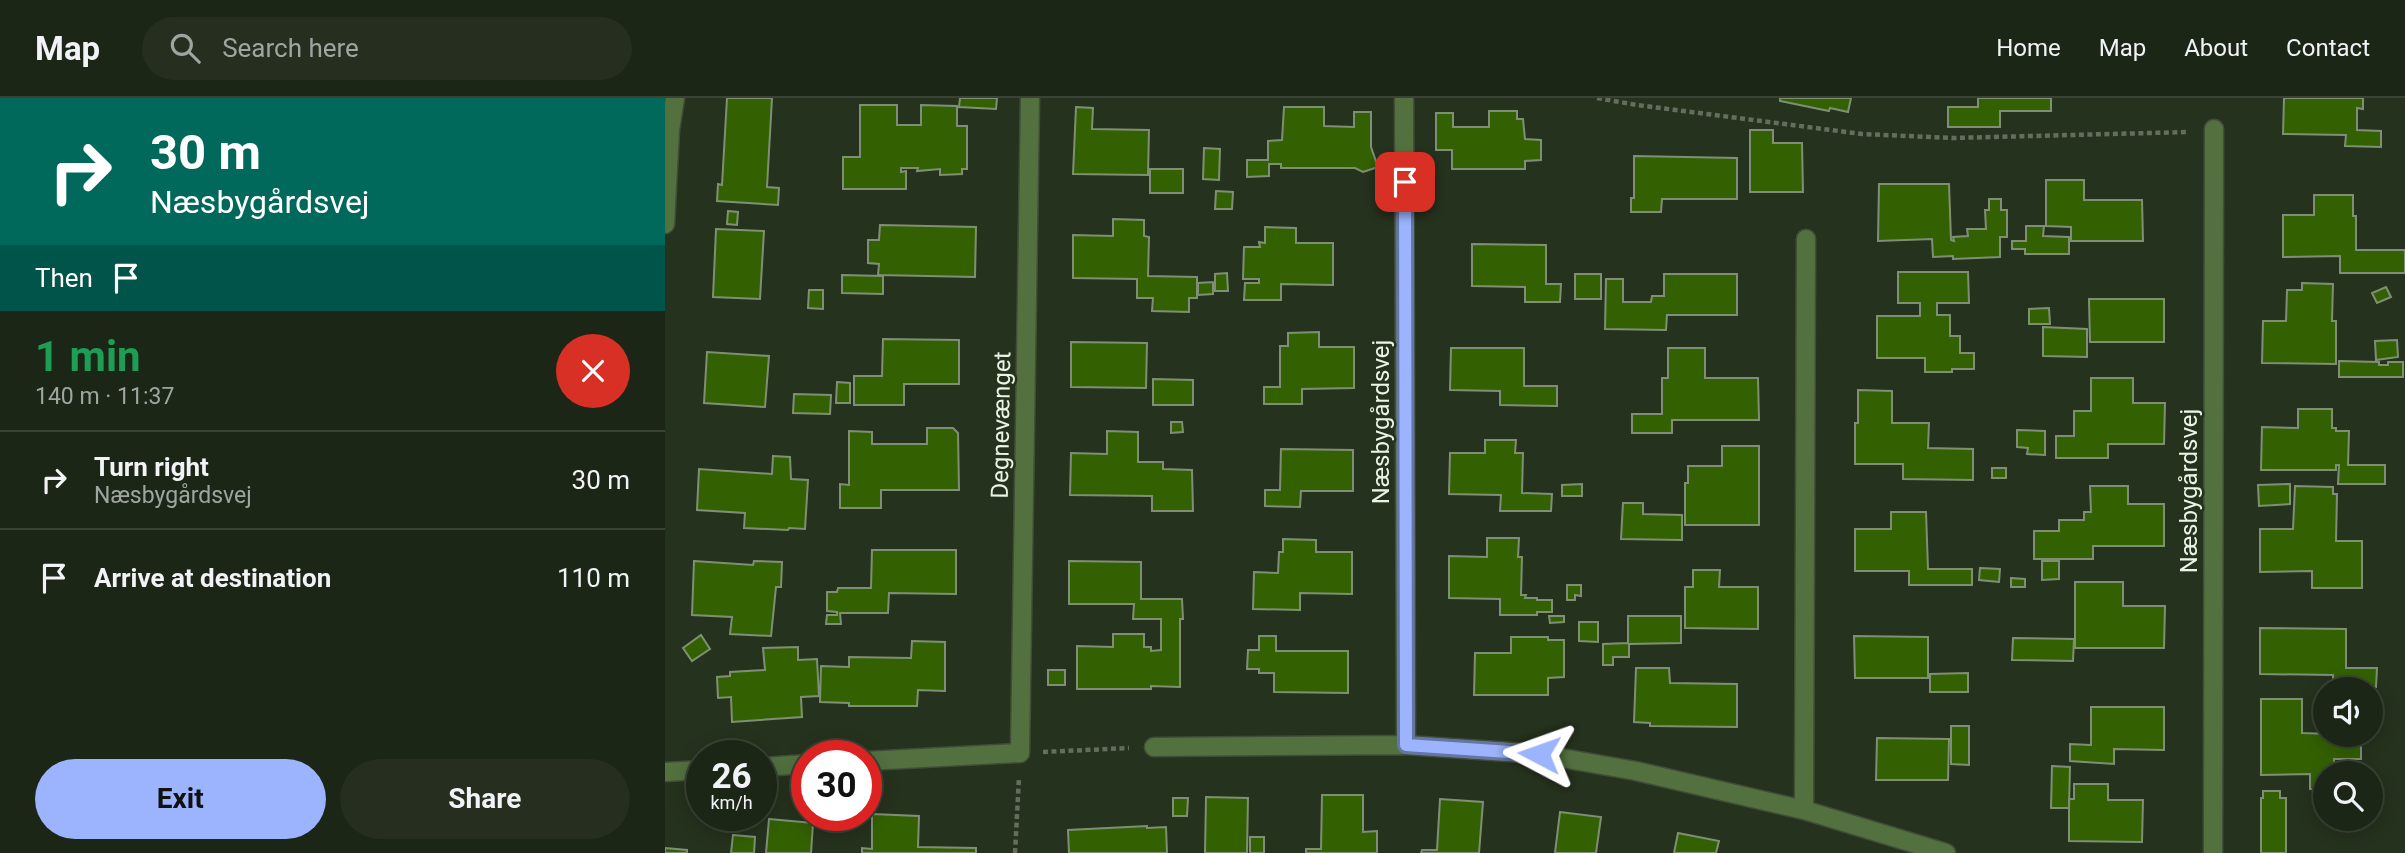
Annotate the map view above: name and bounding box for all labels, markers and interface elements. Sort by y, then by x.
search box [142,17,632,80]
text: Map [35,29,100,68]
icon: search [166,29,204,67]
text: Search here [222,33,359,63]
text: Home [1996,34,2061,62]
text: Map [2099,34,2146,62]
text: About [2184,34,2248,62]
text: Contact [2286,34,2370,62]
text: 30 m [150,124,261,181]
icon: right [35,126,126,217]
pin [1375,152,1435,212]
icon: arrive [1386,163,1424,201]
text: Næsbygårdsvej [150,183,370,221]
icon: arrive [107,259,145,297]
text: Then [35,263,93,293]
text: 1 min [35,332,141,381]
button: close [556,334,630,408]
street label: Næsbygårdsvej [1367,340,1395,504]
street label: Degnevænget [986,351,1016,499]
text: 140 m · 11:37 [35,383,174,410]
street label: Næsbygårdsvej [2175,409,2203,573]
text: Turn right [94,452,209,482]
icon: right [35,461,73,499]
text: 30 m [572,465,630,495]
text: Næsbygårdsvej [94,482,252,509]
icon: arrive [35,559,73,597]
text: Arrive at destination [94,563,331,593]
text: 110 m [557,563,630,593]
map controls [2313,677,2383,831]
button: sound [2313,677,2383,747]
position arrow [1502,717,1576,791]
speed limit sign: 30 [791,740,882,831]
text: 26 [711,756,752,797]
button: Exit [35,759,326,839]
button: Share [340,759,630,839]
button: search [2313,761,2383,831]
text: km/h [710,792,753,813]

